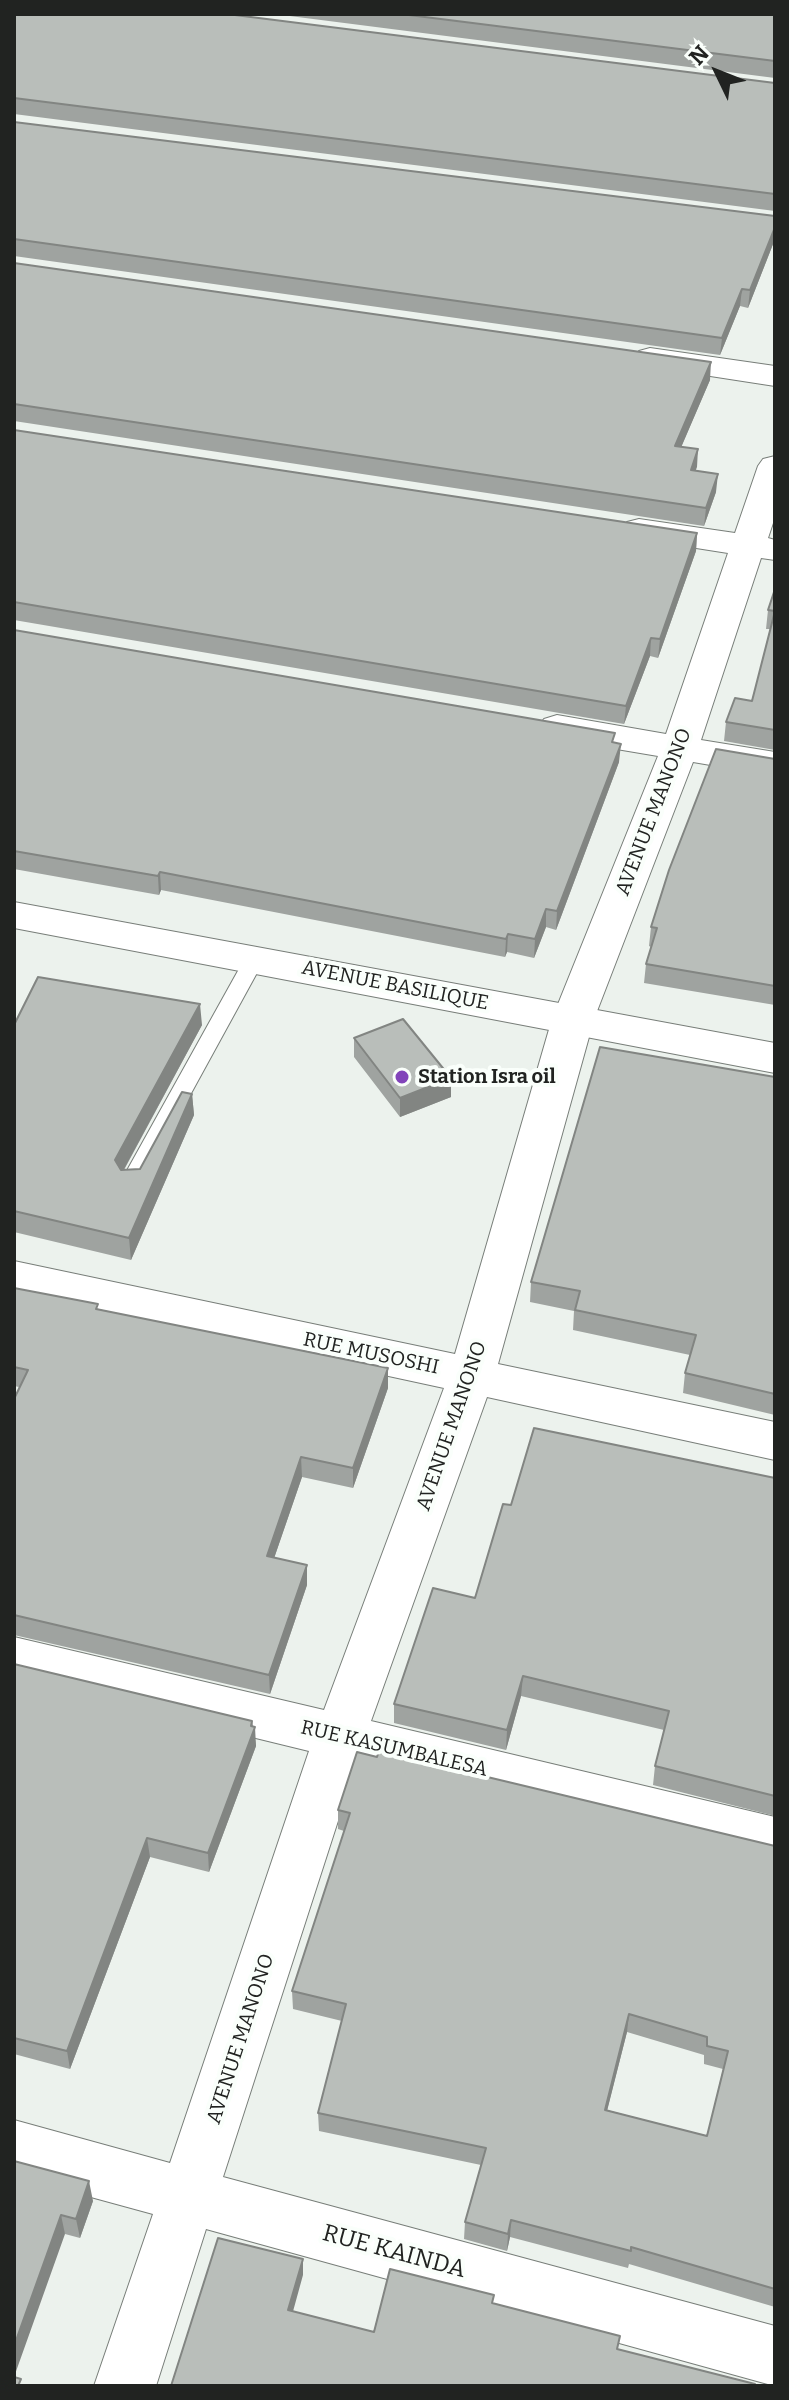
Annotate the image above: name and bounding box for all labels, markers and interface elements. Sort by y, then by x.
north arrow [677,32,757,112]
text: N [683,40,715,71]
street label: AVENUE MANONO [611,725,697,899]
street label: AVENUE BASILIQUE [300,956,490,1016]
place label: Station Isra oil [418,1065,556,1089]
marker: Station Isra oil [393,1068,411,1086]
street label: RUE MUSOSHI [301,1328,441,1380]
street label: AVENUE MANONO [412,1338,492,1514]
street label: RUE KASUMBALESA [298,1716,490,1782]
street label: AVENUE MANONO [202,1951,280,2127]
street label: RUE KAINDA [319,2219,469,2285]

